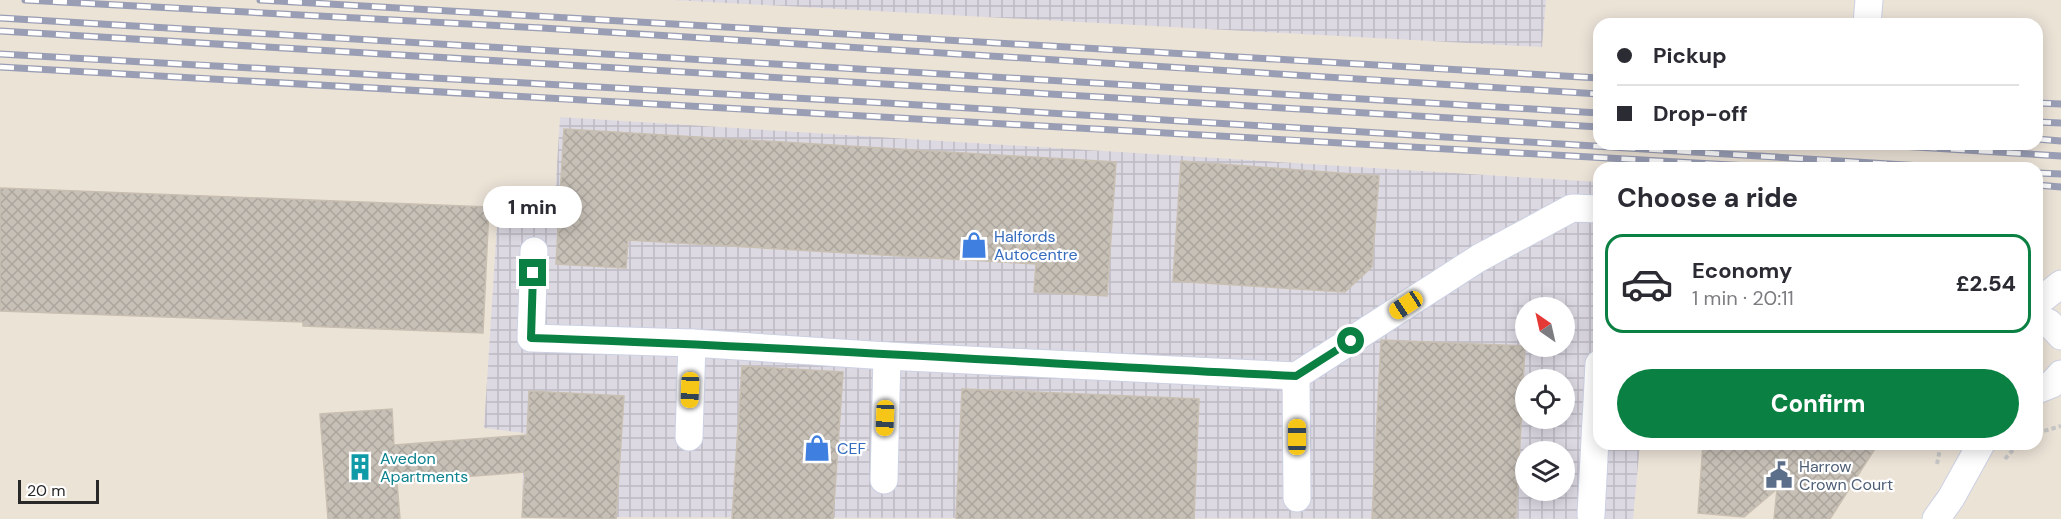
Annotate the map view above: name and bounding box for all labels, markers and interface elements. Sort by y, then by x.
text: Pickup [1653,41,1727,70]
text: Drop-off [1653,99,1748,128]
text: Choose a ride [1617,180,1798,215]
callout: 1 min [484,186,582,228]
text: 1 min [508,194,557,220]
place label: Halfords Autocentre [994,226,1078,265]
shop icon: Halfords Autocentre [959,230,989,260]
text: Economy [1692,256,1792,285]
icon: car [1620,257,1674,311]
route end [519,259,546,286]
text: £2.54 [1956,269,2016,298]
text: 1 min · 20:11 [1692,285,1794,311]
car [1386,288,1426,322]
north arrow [1515,297,1575,357]
map controls [1515,297,1575,501]
route start [1337,327,1364,354]
button: locate [1515,369,1575,429]
button: Confirm [1617,369,2019,438]
car [680,372,700,408]
car [875,400,895,436]
car [1288,419,1306,455]
shop icon: CEF [802,433,832,463]
place label: CEF [837,438,867,459]
button: layers [1515,441,1575,501]
place label: Avedon Apartments [380,448,468,487]
building icon: Avedon Apartments [345,452,375,482]
place label: Harrow Crown Court [1799,456,1893,495]
public building icon: Harrow Crown Court [1764,460,1794,490]
scale bar [18,477,99,504]
text: 20 m [27,480,66,501]

